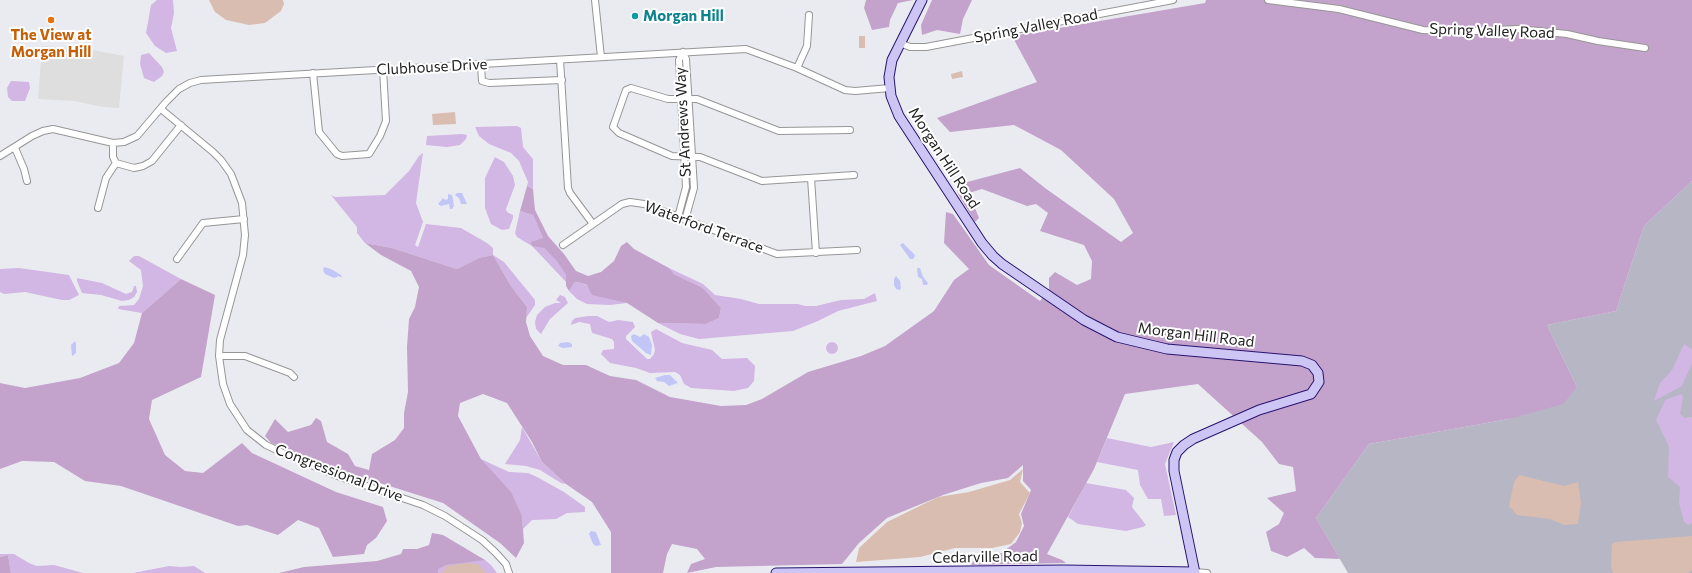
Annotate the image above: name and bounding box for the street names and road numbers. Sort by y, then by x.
street label: Spring Valley Road [973,5,1099,47]
street label: Spring Valley Road [1429,20,1555,42]
street label: Clubhouse Drive [376,55,488,79]
street label: St Andrews Way [671,66,695,178]
street label: Morgan Hill Road [905,104,983,212]
street label: Waterford Terrace [642,197,766,257]
street label: Morgan Hill Road [1137,319,1255,351]
street label: Congressional Drive [273,440,405,506]
street label: Cedarville Road [932,547,1038,567]

